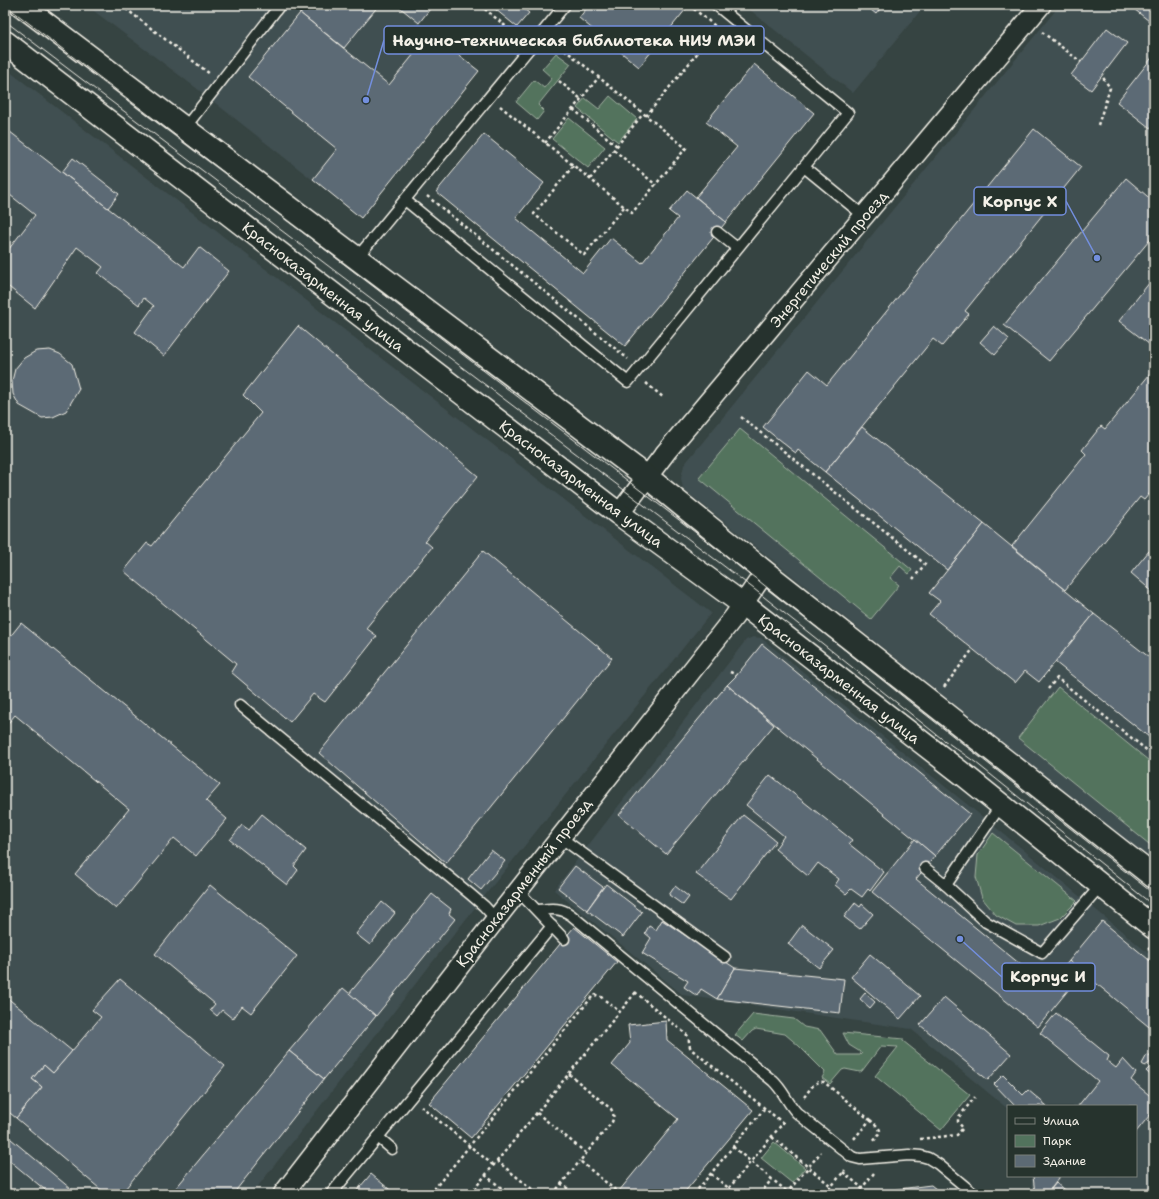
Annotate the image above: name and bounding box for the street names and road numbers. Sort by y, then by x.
street label: Энергетический проезд [766,186,893,332]
street label: Красноказарменная улица [238,218,408,357]
street label: Красноказарменная улица [495,416,667,553]
street label: Красноказарменная улица [754,610,924,749]
street label: Красноказарменный проезд [452,794,597,972]

